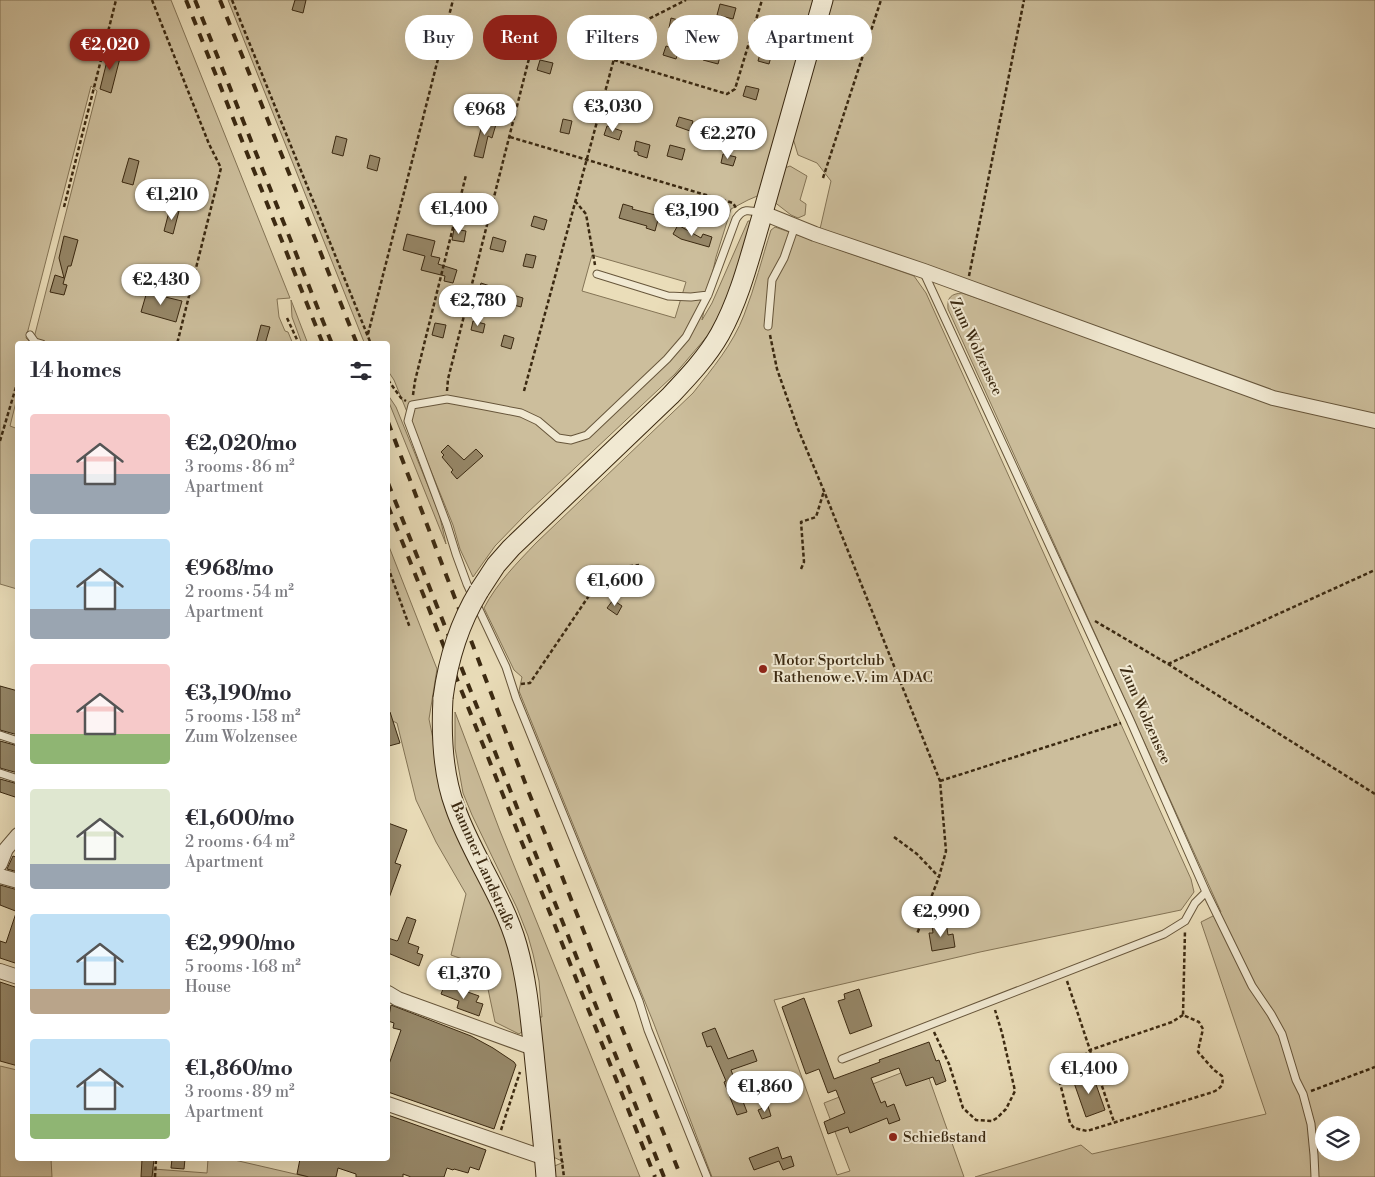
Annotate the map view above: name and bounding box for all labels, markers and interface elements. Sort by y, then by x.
chip: Buy [405,15,473,60]
chip: Rent [483,15,557,60]
chip: Filters [567,15,657,60]
chip: New [667,15,738,60]
chip: Apartment [748,15,872,60]
pin: €2,020 [69,28,151,71]
text: €2,020 [81,35,139,55]
pin: €3,030 [572,90,654,133]
pin: €968 [455,94,515,136]
text: €3,030 [584,97,642,117]
text: €968 [465,100,505,120]
pin: €2,270 [687,118,769,160]
text: €2,270 [700,124,756,144]
pin: €1,210 [131,178,213,221]
text: €1,210 [146,185,198,205]
pin: €1,400 [418,192,500,235]
pin: €3,190 [651,194,733,237]
text: €1,400 [430,199,488,219]
text: €3,190 [665,201,719,221]
pin: €2,430 [120,264,202,306]
text: €2,430 [132,270,190,290]
pin: €2,780 [437,284,519,327]
text: €2,780 [450,291,506,311]
street label: Zum Wolzensee [945,295,1007,399]
icon: filters [347,357,375,385]
text: 14 homes [30,358,121,384]
text: €2,020/mo [185,431,297,457]
icon: home [70,434,130,494]
text: 3 rooms · 86 m² [185,457,295,477]
text: Apartment [185,477,264,497]
text: €968/mo [185,556,274,582]
icon: home [70,559,130,619]
pin: €1,600 [574,564,656,607]
text: €1,600 [587,571,643,591]
text: 2 rooms · 54 m² [185,582,294,602]
text: Apartment [185,602,264,622]
place label: Motor Sportclub Rathenow e.V. im ADAC [773,651,933,687]
marker: Motor Sportclub Rathenow e.V. im ADAC [757,663,769,675]
street label: Zum Wolzensee [1115,663,1175,767]
text: €3,190/mo [185,681,292,707]
icon: home [70,684,130,744]
text: 5 rooms · 158 m² [185,707,301,727]
text: Zum Wolzensee [185,727,297,747]
street label: Bammer Landstraße [446,798,520,933]
text: €1,600/mo [185,806,295,832]
icon: home [70,809,130,869]
text: 2 rooms · 64 m² [185,832,295,852]
text: Apartment [185,852,264,872]
pin: €2,990 [900,896,982,938]
text: €2,990 [912,902,970,922]
text: €2,990/mo [185,931,295,957]
icon: home [70,934,130,994]
text: 5 rooms · 168 m² [185,957,301,977]
pin: €1,370 [423,958,505,1000]
text: €1,370 [437,964,491,984]
text: House [185,977,231,997]
pin: €1,400 [1048,1052,1130,1095]
text: €1,860/mo [185,1056,293,1082]
icon: home [70,1059,130,1119]
text: €1,400 [1060,1059,1118,1079]
pin: €1,860 [724,1070,806,1113]
text: €1,860 [737,1077,793,1097]
text: 3 rooms · 89 m² [185,1082,295,1102]
text: Apartment [185,1102,264,1122]
map controls [1315,1116,1360,1161]
button: layers [1315,1116,1360,1161]
place label: Schießstand [903,1128,987,1147]
marker: Schießstand [887,1131,899,1143]

